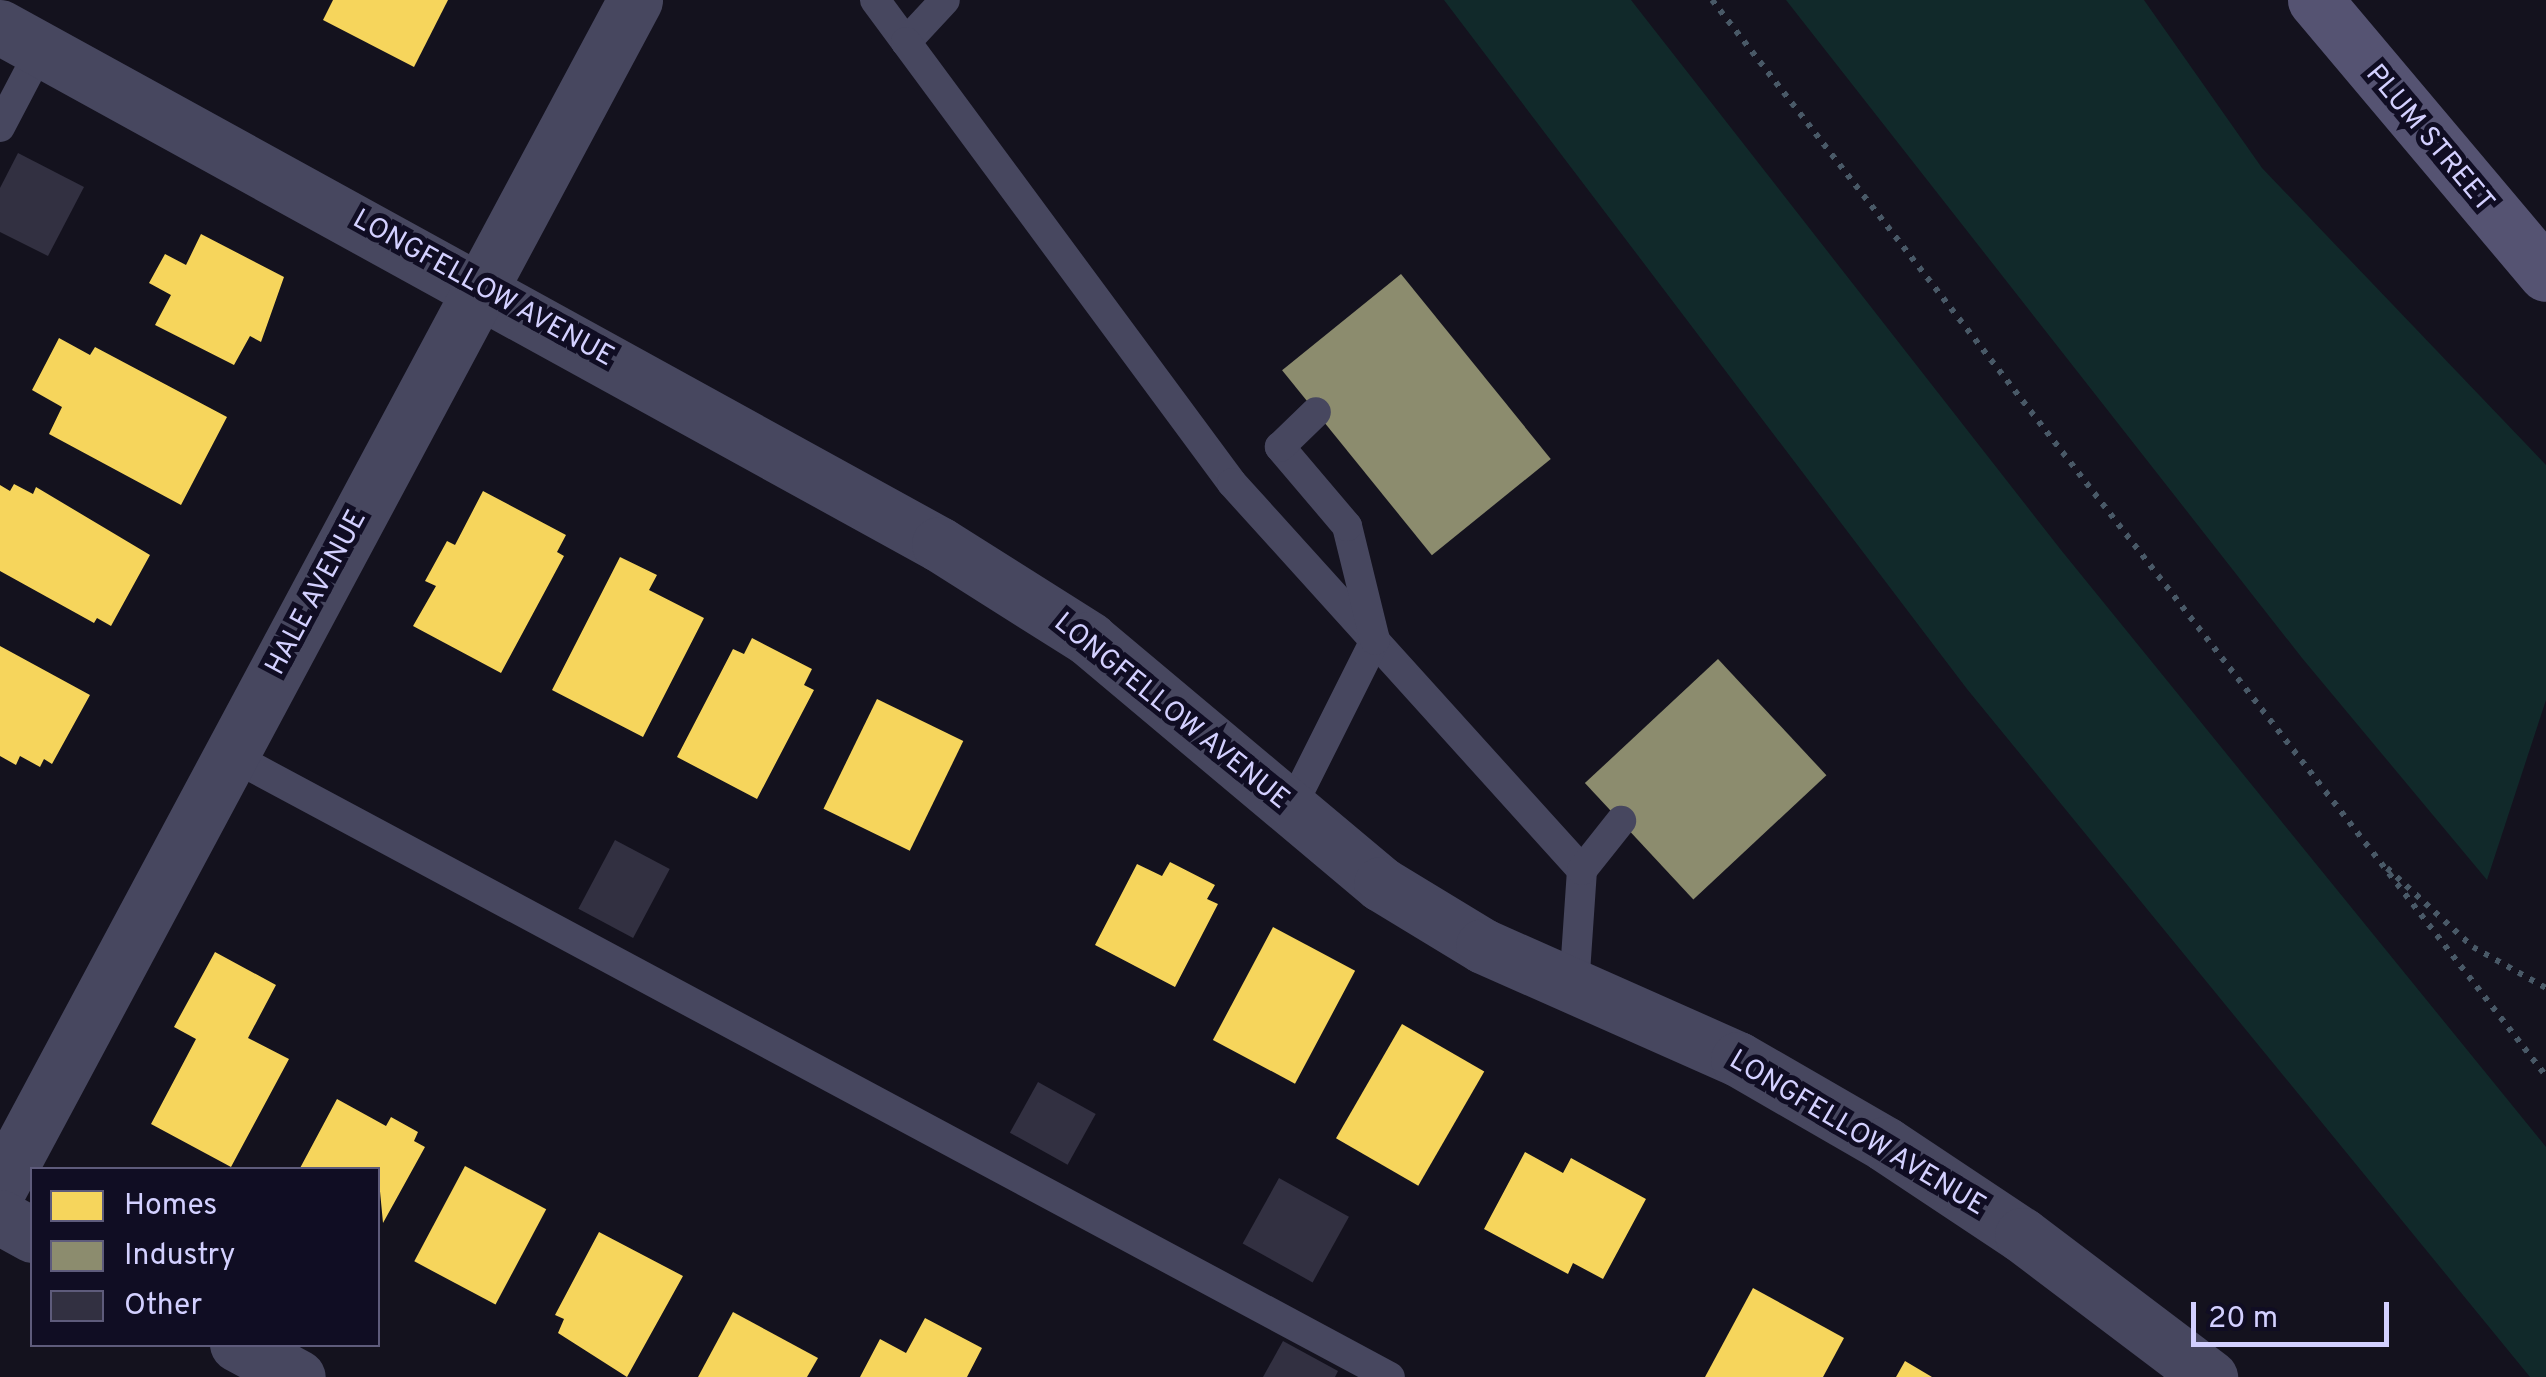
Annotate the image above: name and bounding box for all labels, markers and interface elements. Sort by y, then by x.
street label: PLUM STREET [2358,58,2500,220]
street label: LONGFELLOW AVENUE [346,203,620,375]
street label: HALE AVENUE [259,504,375,682]
street label: LONGFELLOW AVENUE [1046,606,1296,818]
street label: LONGFELLOW AVENUE [1722,1044,1992,1224]
legend [30,1167,380,1347]
text: Homes [124,1188,217,1225]
text: Industry [124,1238,235,1275]
scale bar [2196,1282,2394,1344]
text: Other [124,1288,202,1325]
text: 20 m [2208,1301,2278,1338]

